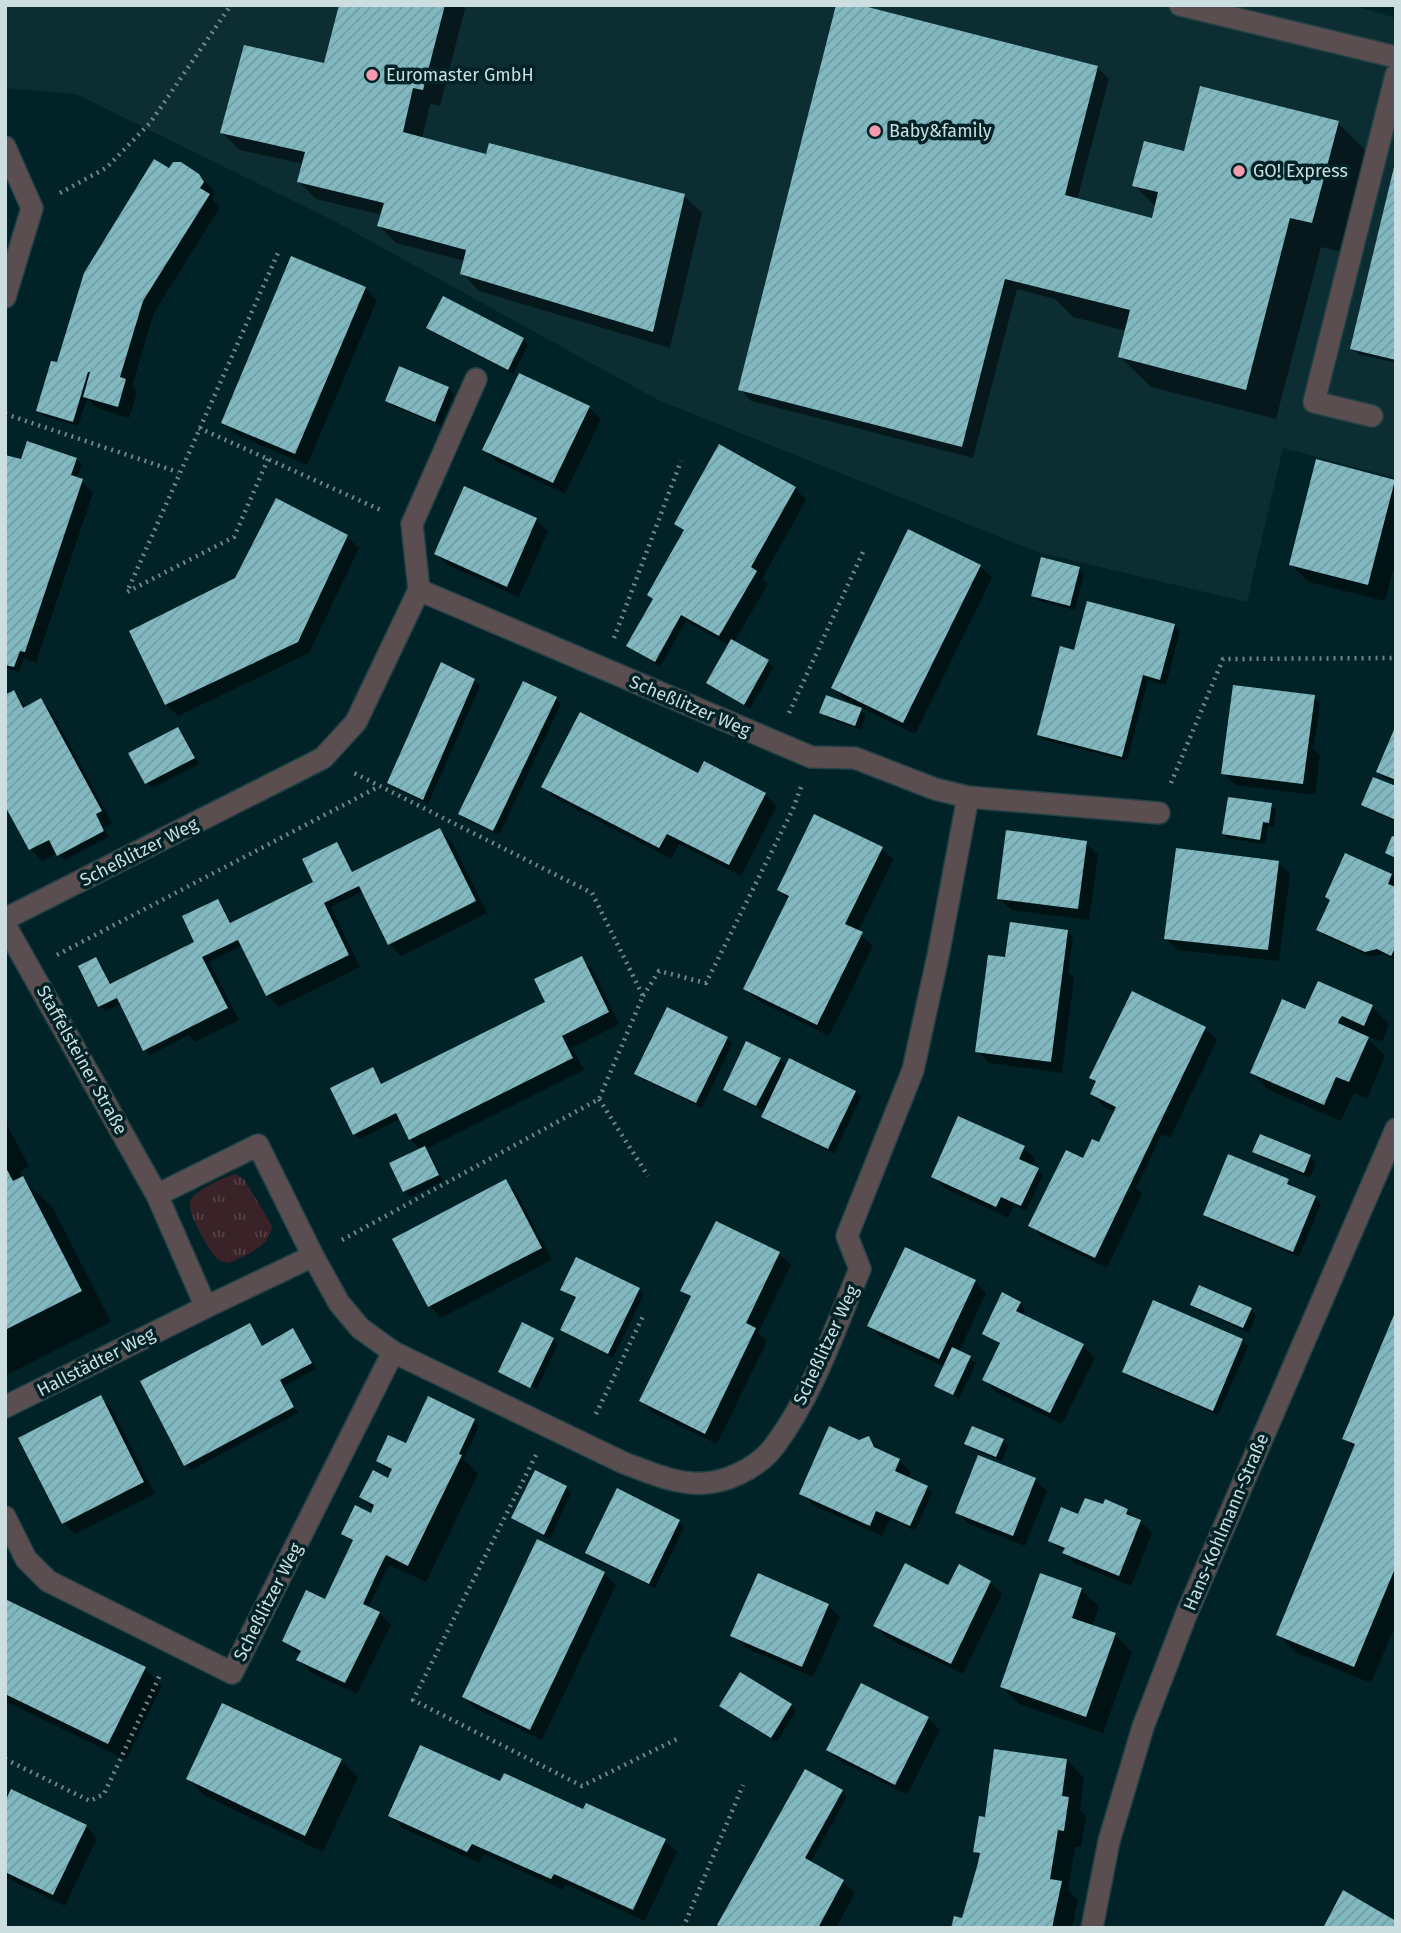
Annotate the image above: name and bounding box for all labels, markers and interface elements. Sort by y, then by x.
place label: Euromaster GmbH [386,64,534,86]
marker: Euromaster GmbH [364,67,380,83]
place label: Baby&family [889,120,992,142]
marker: Baby&family [867,123,883,139]
place label: GO! Express [1253,160,1348,182]
marker: GO! Express [1231,163,1247,179]
street label: Scheßlitzer Weg [626,671,754,742]
street label: Scheßlitzer Weg [76,813,202,891]
street label: Staffelsteiner Straße [32,981,132,1139]
street label: Scheßlitzer Weg [789,1281,864,1408]
street label: Hallstädter Weg [33,1323,159,1401]
street label: Hans-Kohlmann-Straße [1179,1430,1273,1614]
street label: Scheßlitzer Weg [229,1539,307,1665]

